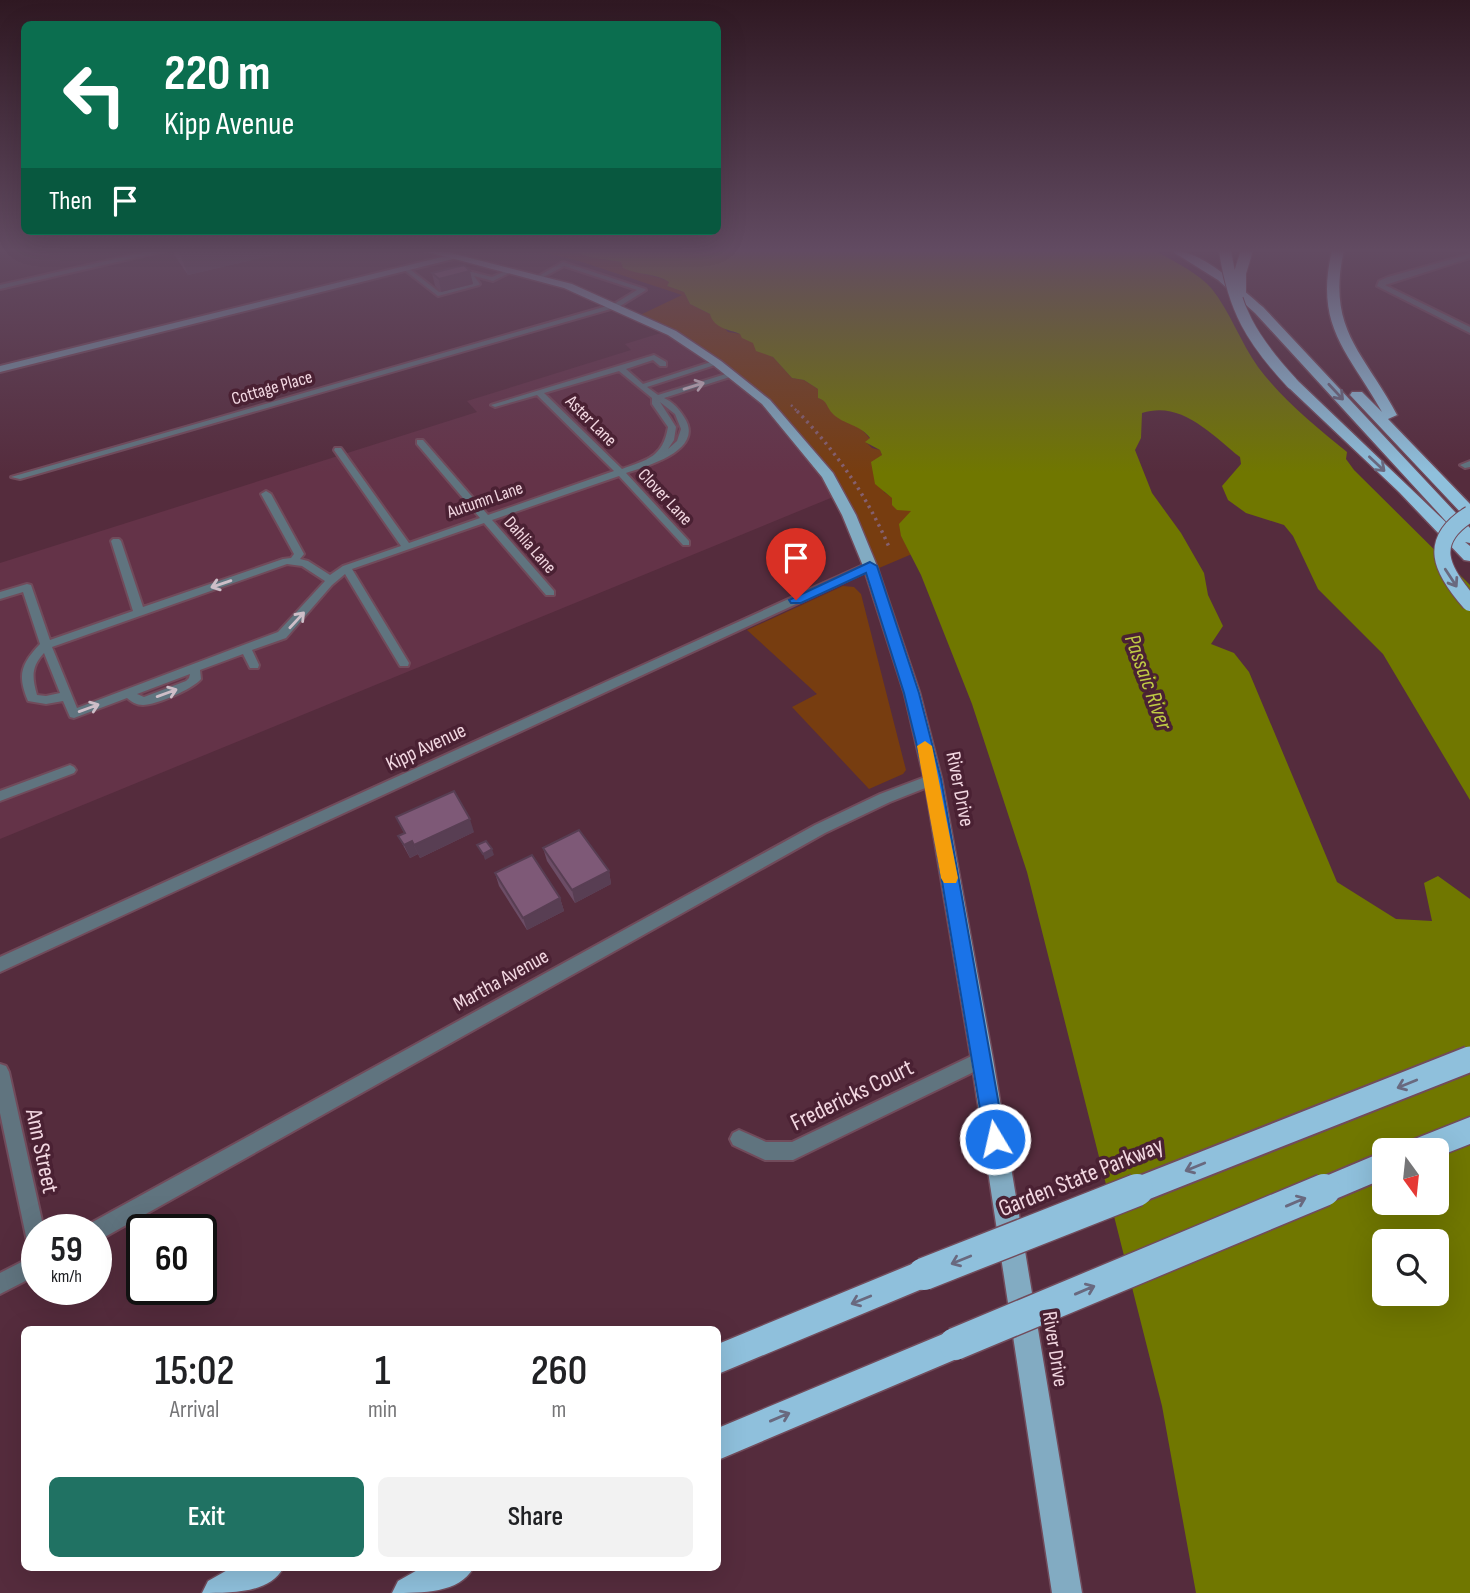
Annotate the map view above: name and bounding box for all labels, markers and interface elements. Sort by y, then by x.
text: 220 m [164,45,270,104]
icon: left [49,49,140,140]
text: Kipp Avenue [164,105,294,144]
icon: arrive [106,182,144,220]
text: Then [49,186,92,217]
street label: Cottage Place [229,366,315,410]
one-way arrow [682,379,704,392]
one-way arrow [1327,383,1344,400]
street label: Aster Lane [560,390,621,451]
one-way arrow [1368,456,1386,472]
street label: Clover Lane [633,464,697,530]
street label: Autumn Lane [443,477,526,523]
street label: Dahlia Lane [500,512,560,578]
pin [766,528,826,600]
icon: arrive [777,539,815,577]
one-way arrow [1444,568,1459,587]
one-way arrow [210,578,232,591]
one-way arrow [289,611,305,629]
water label: Passaic River [1118,630,1179,735]
one-way arrow [155,686,177,698]
one-way arrow [78,701,100,714]
street label: Kipp Avenue [382,718,470,776]
street label: River Drive [940,749,980,829]
street label: Martha Avenue [449,944,553,1016]
street label: Fredericks Court [786,1053,918,1137]
one-way arrow [1396,1078,1418,1091]
position arrow [958,1102,1032,1176]
street label: Ann Street [19,1105,65,1196]
street label: Garden State Parkway [994,1131,1168,1223]
north arrow [1372,1138,1449,1214]
map controls [1372,1138,1449,1306]
one-way arrow [1185,1162,1206,1175]
one-way arrow [1284,1195,1306,1208]
speed limit sign: 60 [126,1214,217,1305]
text: 59 [51,1229,82,1272]
button: search [1372,1229,1449,1306]
one-way arrow [950,1255,972,1268]
text: km/h [51,1266,82,1287]
one-way arrow [1074,1282,1096,1295]
one-way arrow [851,1294,873,1307]
street label: River Drive [1037,1309,1073,1389]
text: 15:02 [155,1346,234,1397]
text: 1 [375,1346,390,1397]
text: 260 [531,1346,587,1397]
text: Arrival [170,1396,219,1424]
text: min [368,1396,397,1424]
text: m [552,1396,566,1424]
one-way arrow [769,1410,791,1423]
button: Exit [49,1477,364,1557]
button: Share [378,1477,693,1557]

